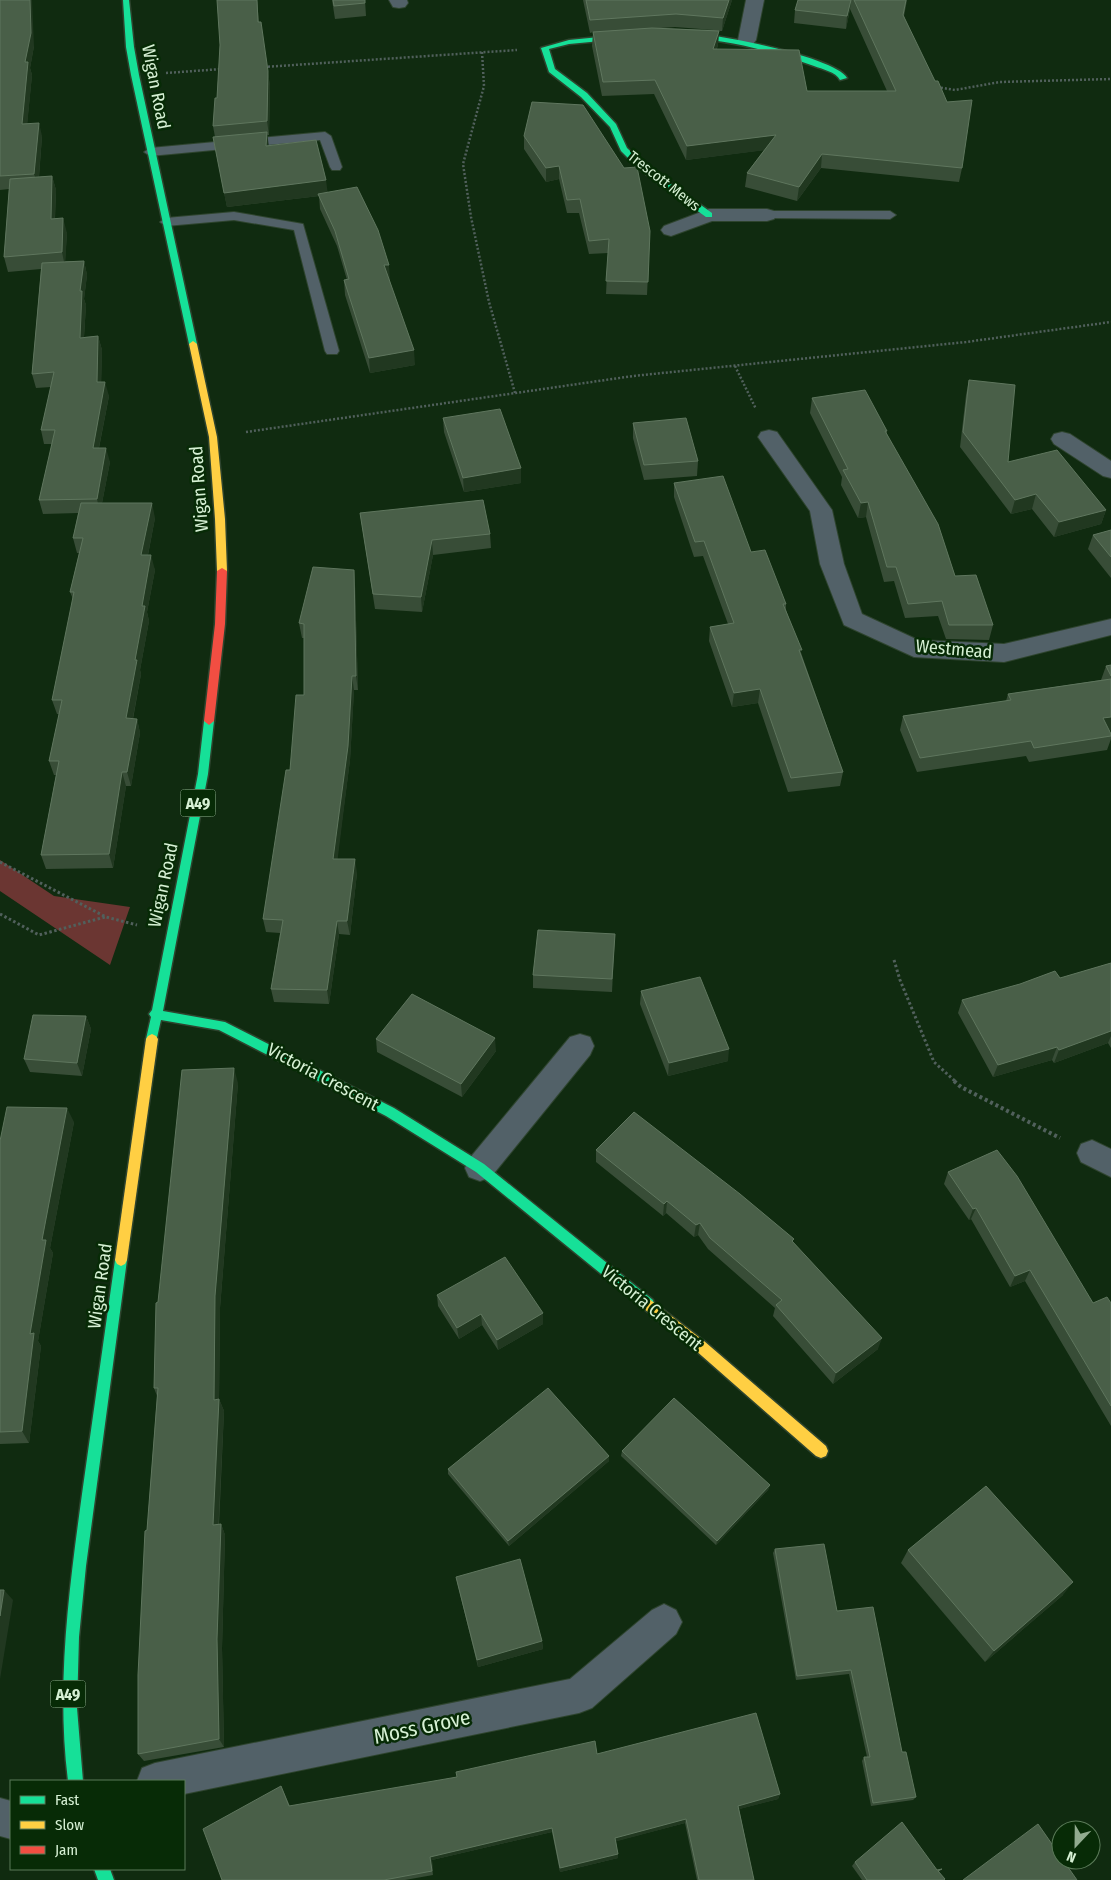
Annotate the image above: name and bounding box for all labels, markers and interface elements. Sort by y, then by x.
street label: Wigan Road [137,43,175,131]
street label: Trescott Mews [624,147,704,215]
street label: Wigan Road [185,445,213,533]
street label: Westmead [915,635,993,663]
road number: A49 [180,790,216,816]
street label: Wigan Road [143,841,183,929]
street label: Victoria Crescent [263,1038,383,1116]
street label: Wigan Road [83,1242,117,1330]
street label: Victoria Crescent [597,1261,707,1355]
road number: A49 [50,1680,86,1708]
street label: Moss Grove [371,1704,473,1750]
legend [10,1780,185,1870]
text: Fast [55,1791,79,1809]
text: Slow [55,1816,84,1834]
north arrow [1051,1820,1101,1870]
text: Jam [55,1841,78,1859]
text: N [1064,1847,1078,1866]

